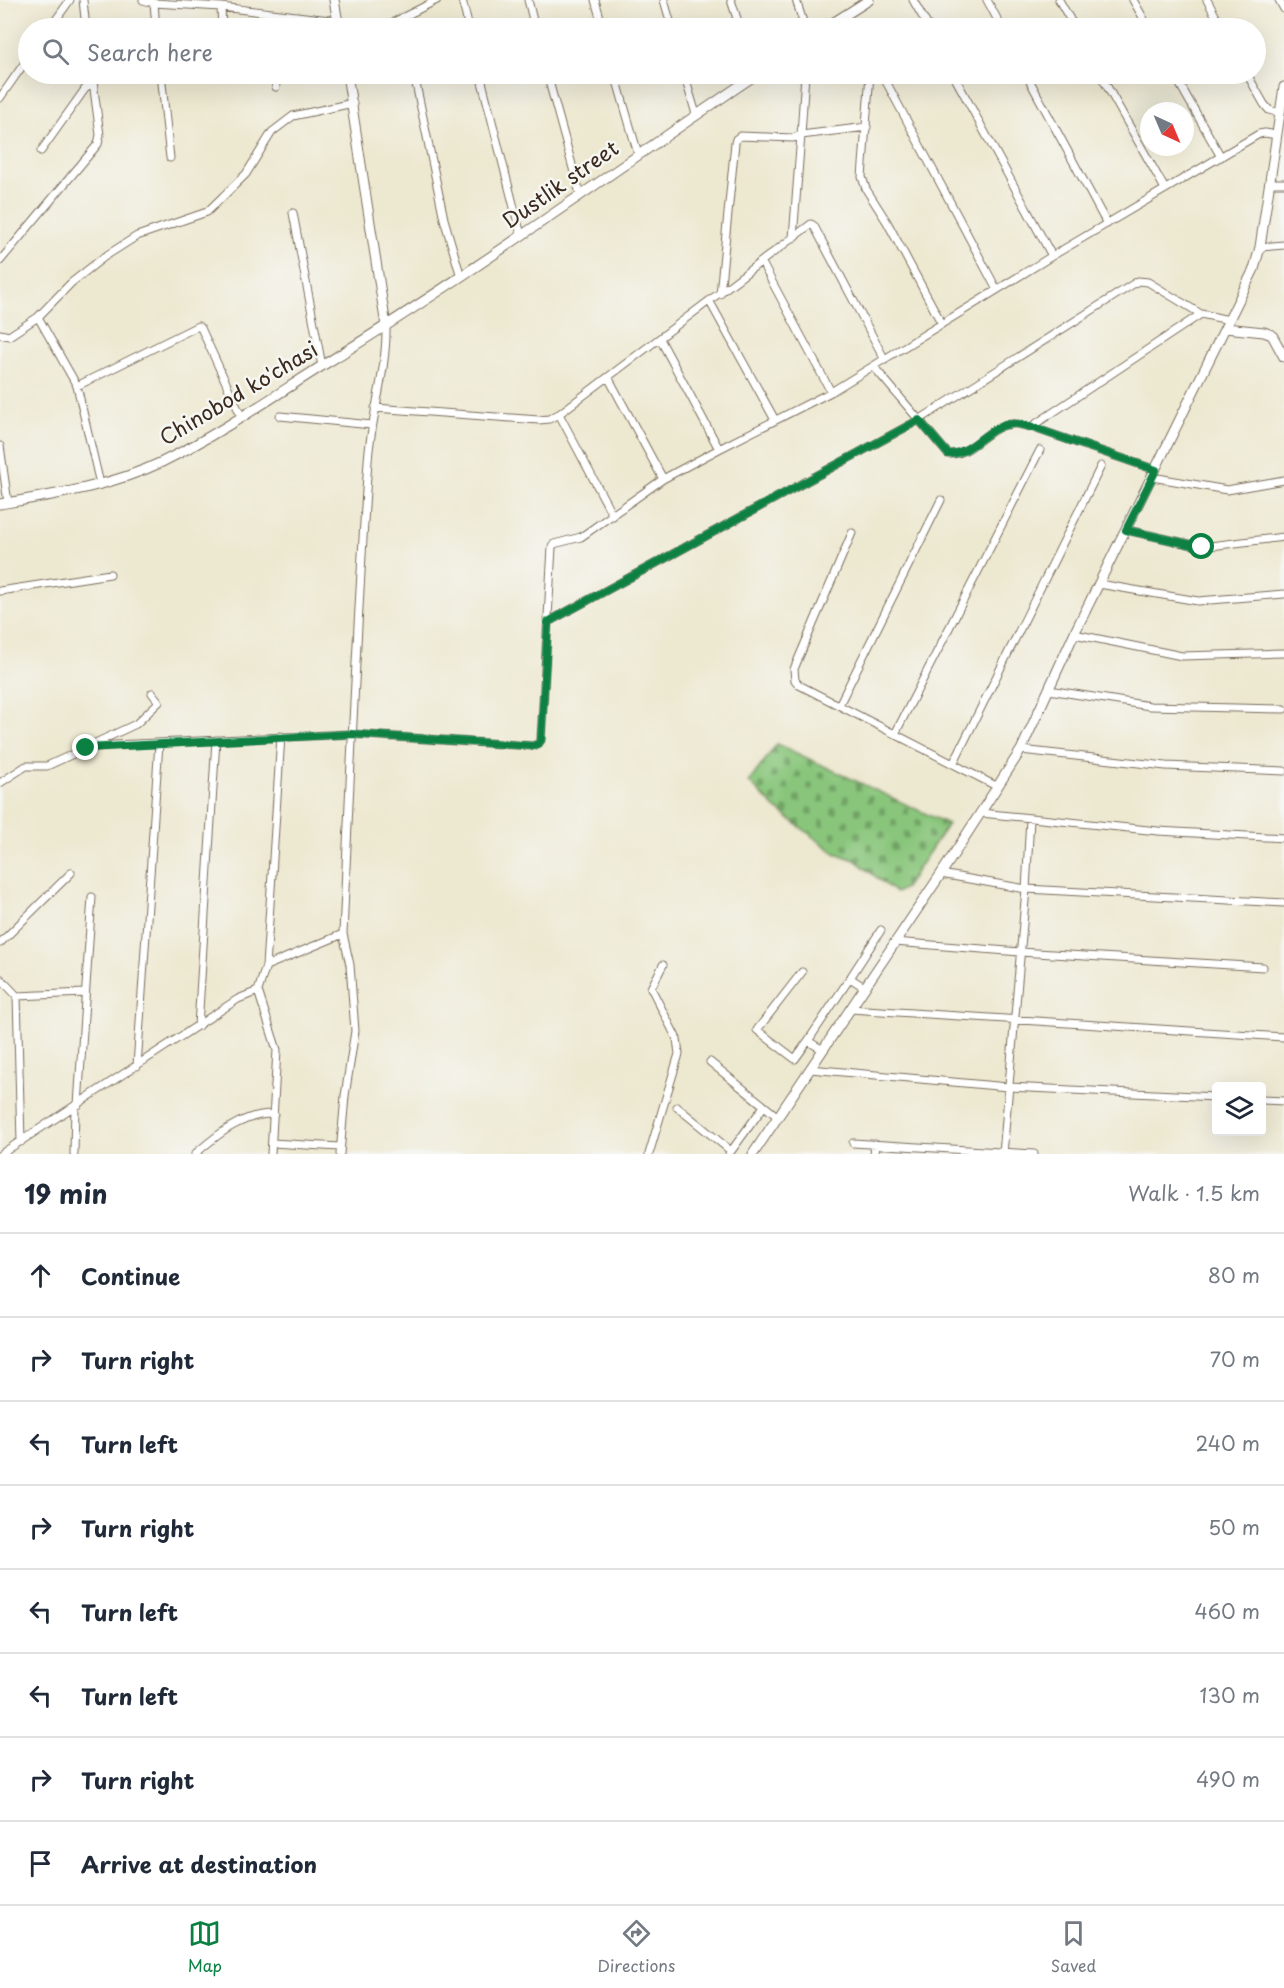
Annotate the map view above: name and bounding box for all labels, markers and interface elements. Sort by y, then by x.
search box [18,18,1266,84]
icon: search [39,35,72,68]
text: Search here [87,35,213,68]
north arrow [1140,102,1194,156]
street label: Dustlik street [495,131,625,235]
street label: Chinobod ko'chasi [153,332,323,452]
route start [1188,533,1214,559]
route end [72,734,98,760]
map controls [1212,1082,1266,1136]
button: layers [1212,1082,1266,1136]
text: 19 min [24,1174,107,1213]
text: Walk · 1.5 km [1128,1178,1260,1208]
icon: ahead [24,1259,57,1292]
text: Continue [81,1259,180,1292]
text: 80 m [1208,1260,1260,1290]
icon: right [24,1343,57,1376]
text: Turn right [81,1343,194,1376]
text: 70 m [1210,1344,1260,1374]
icon: left [24,1427,57,1460]
text: Turn left [81,1427,178,1460]
text: 240 m [1195,1428,1260,1458]
icon: right [24,1511,57,1544]
text: Turn right [81,1511,194,1544]
text: 50 m [1208,1512,1260,1542]
icon: left [24,1595,57,1628]
text: Turn left [81,1595,178,1628]
text: 460 m [1194,1596,1260,1626]
icon: left [24,1679,57,1712]
text: Turn left [81,1679,178,1712]
text: 130 m [1200,1680,1260,1710]
icon: right [24,1763,57,1796]
text: Turn right [81,1763,194,1796]
text: 490 m [1196,1764,1260,1794]
icon: arrive [24,1847,57,1880]
text: Arrive at destination [81,1847,317,1880]
tab: Map [188,1917,222,1977]
tab: Directions [597,1917,675,1977]
tab: Saved [1051,1917,1096,1977]

